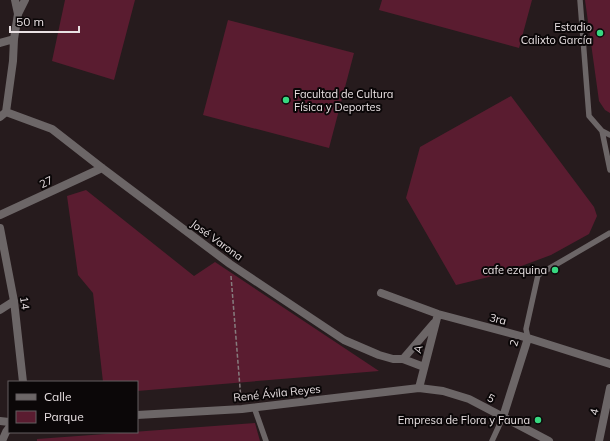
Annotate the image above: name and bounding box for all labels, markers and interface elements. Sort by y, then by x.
scale bar [10,8,79,34]
text: 50 m [16,14,44,29]
place label: Estadio Calixto García [521,20,592,47]
marker: Estadio Calixto García [595,28,605,38]
place label: Facultad de Cultura Física y Deportes [294,87,393,114]
marker: Facultad de Cultura Física y Deportes [281,95,291,105]
street label: 27 [37,173,55,191]
street label: José Varona [188,216,246,264]
place label: cafe ezquina [482,263,547,277]
marker: cafe ezquina [550,265,560,275]
street label: 14 [17,295,33,311]
street label: 3ra [488,310,508,328]
street label: 2 [506,337,522,348]
street label: A [410,343,426,355]
legend [8,381,138,433]
street label: René Ávila Reyes [233,381,321,405]
text: Calle [44,389,71,404]
street label: 5 [485,390,498,406]
street label: 4 [586,407,602,417]
text: Parque [44,409,84,424]
place label: Empresa de Flora y Fauna [398,413,530,427]
marker: Empresa de Flora y Fauna [533,415,543,425]

